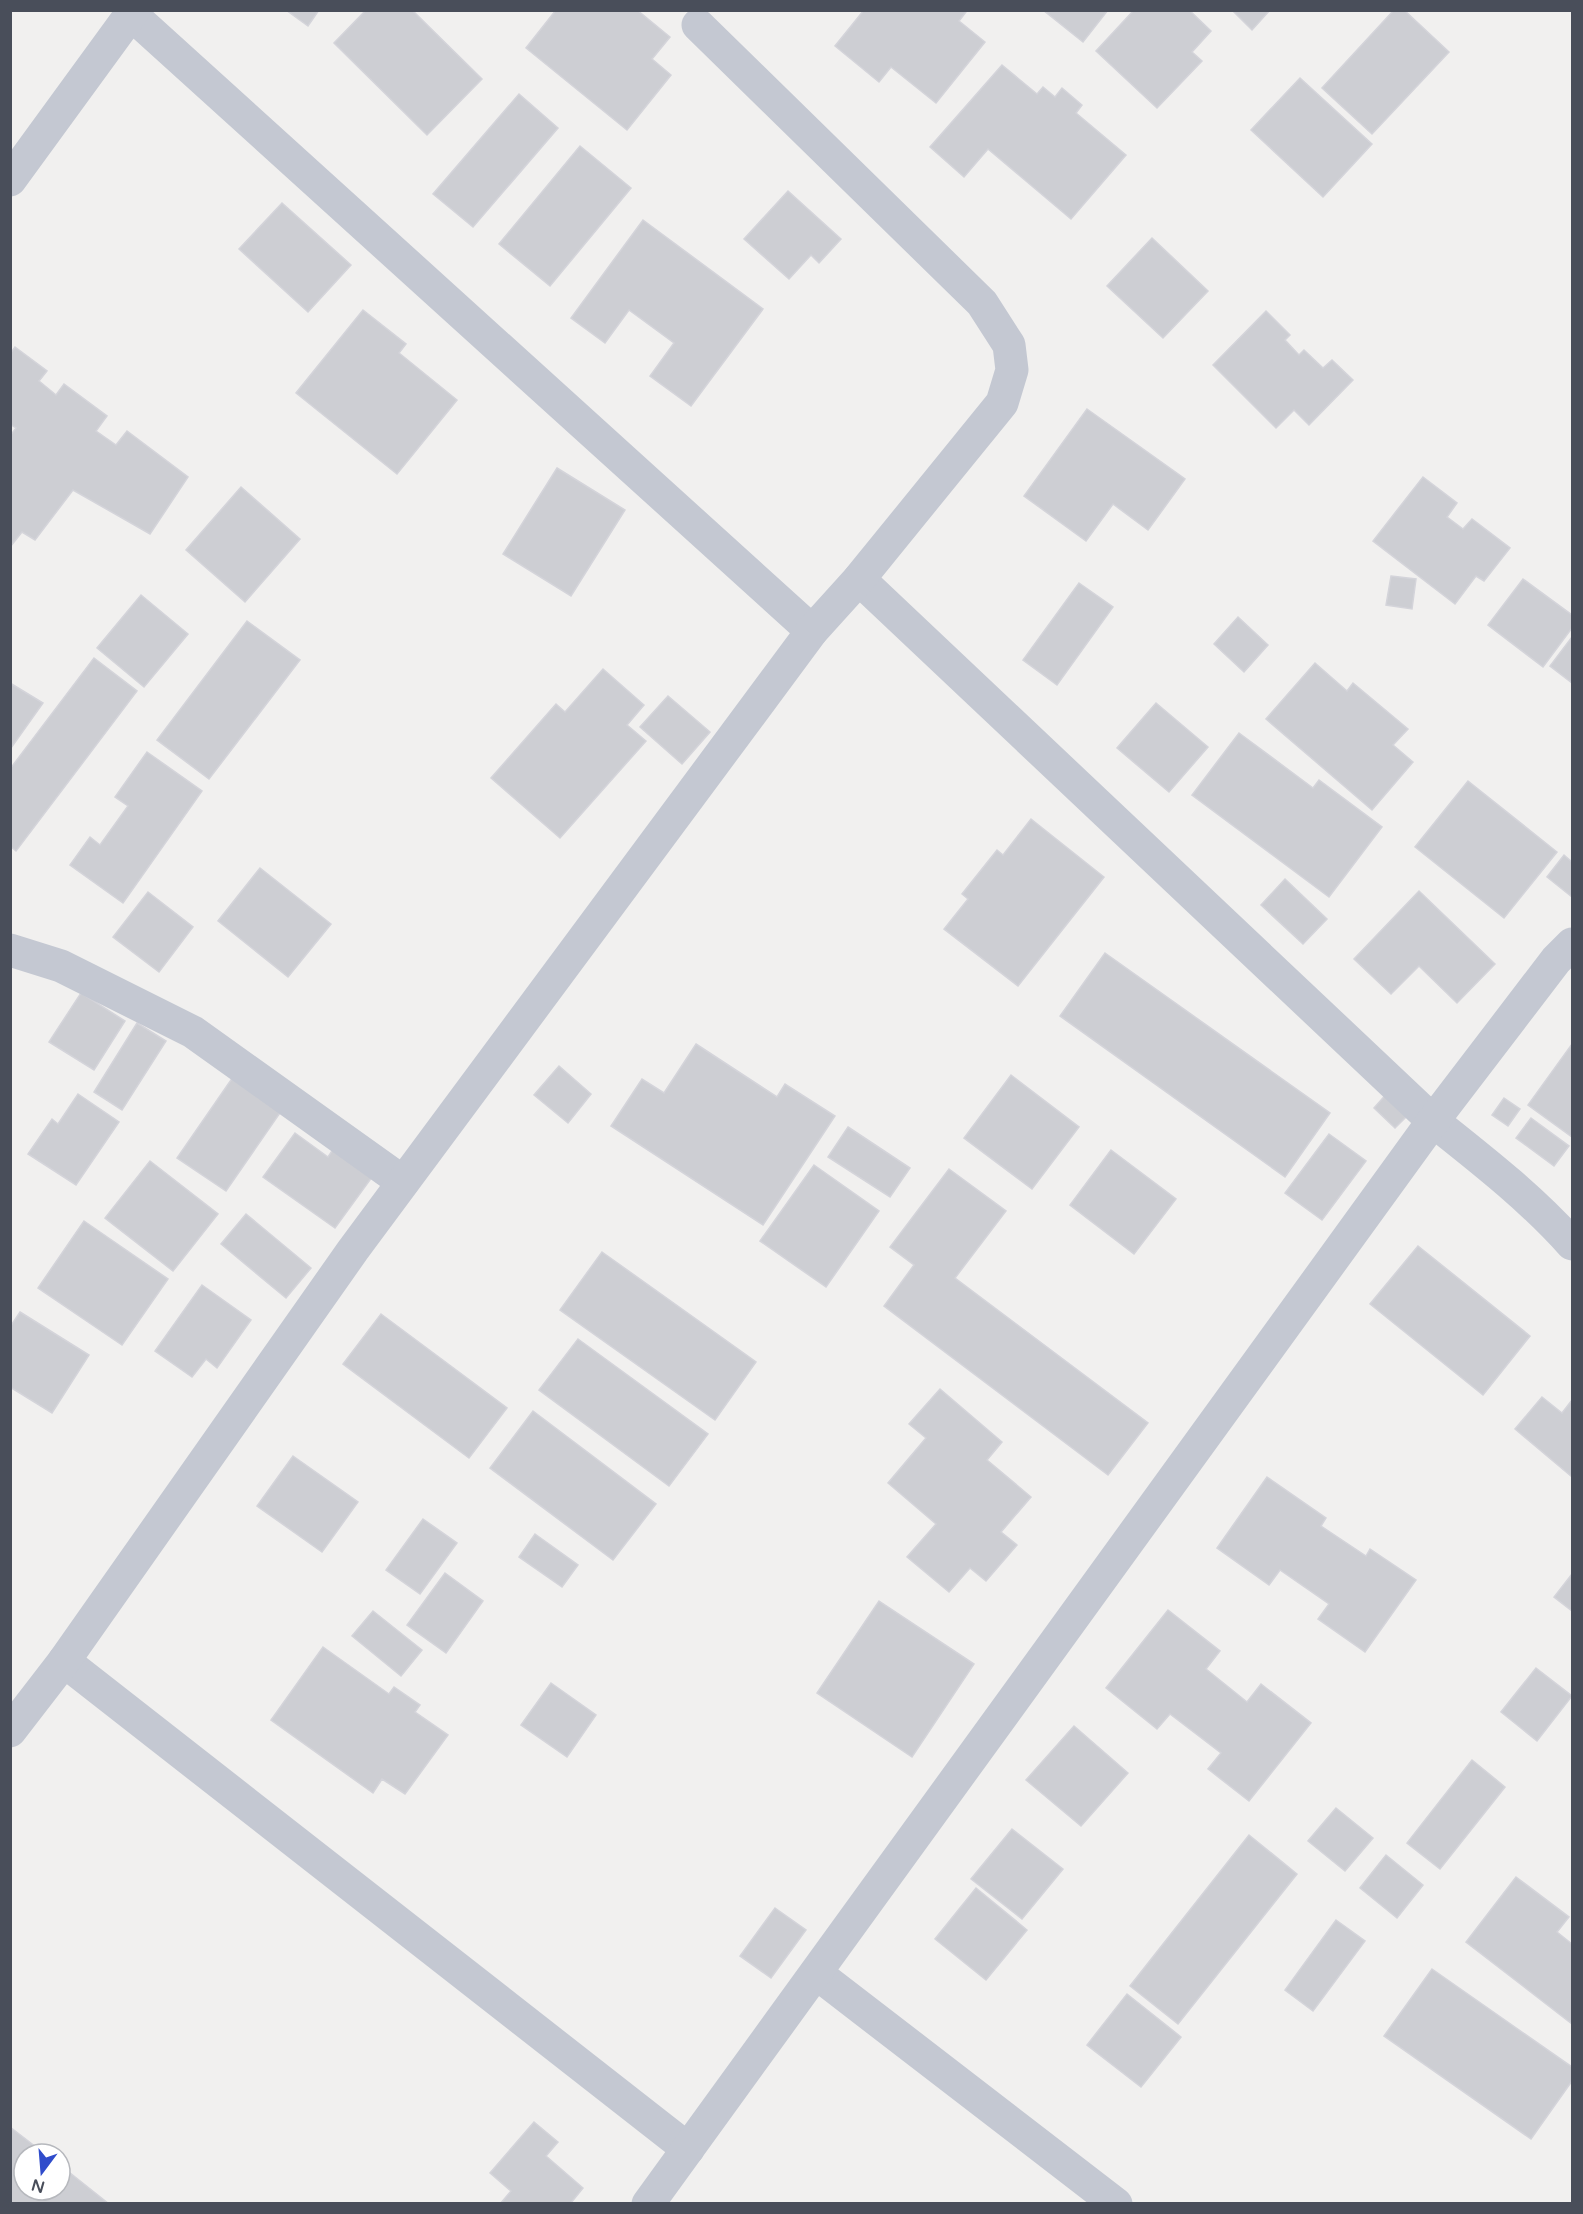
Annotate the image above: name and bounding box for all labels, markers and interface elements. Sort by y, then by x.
north arrow [12,2142,72,2202]
text: N [29,2174,47,2197]

